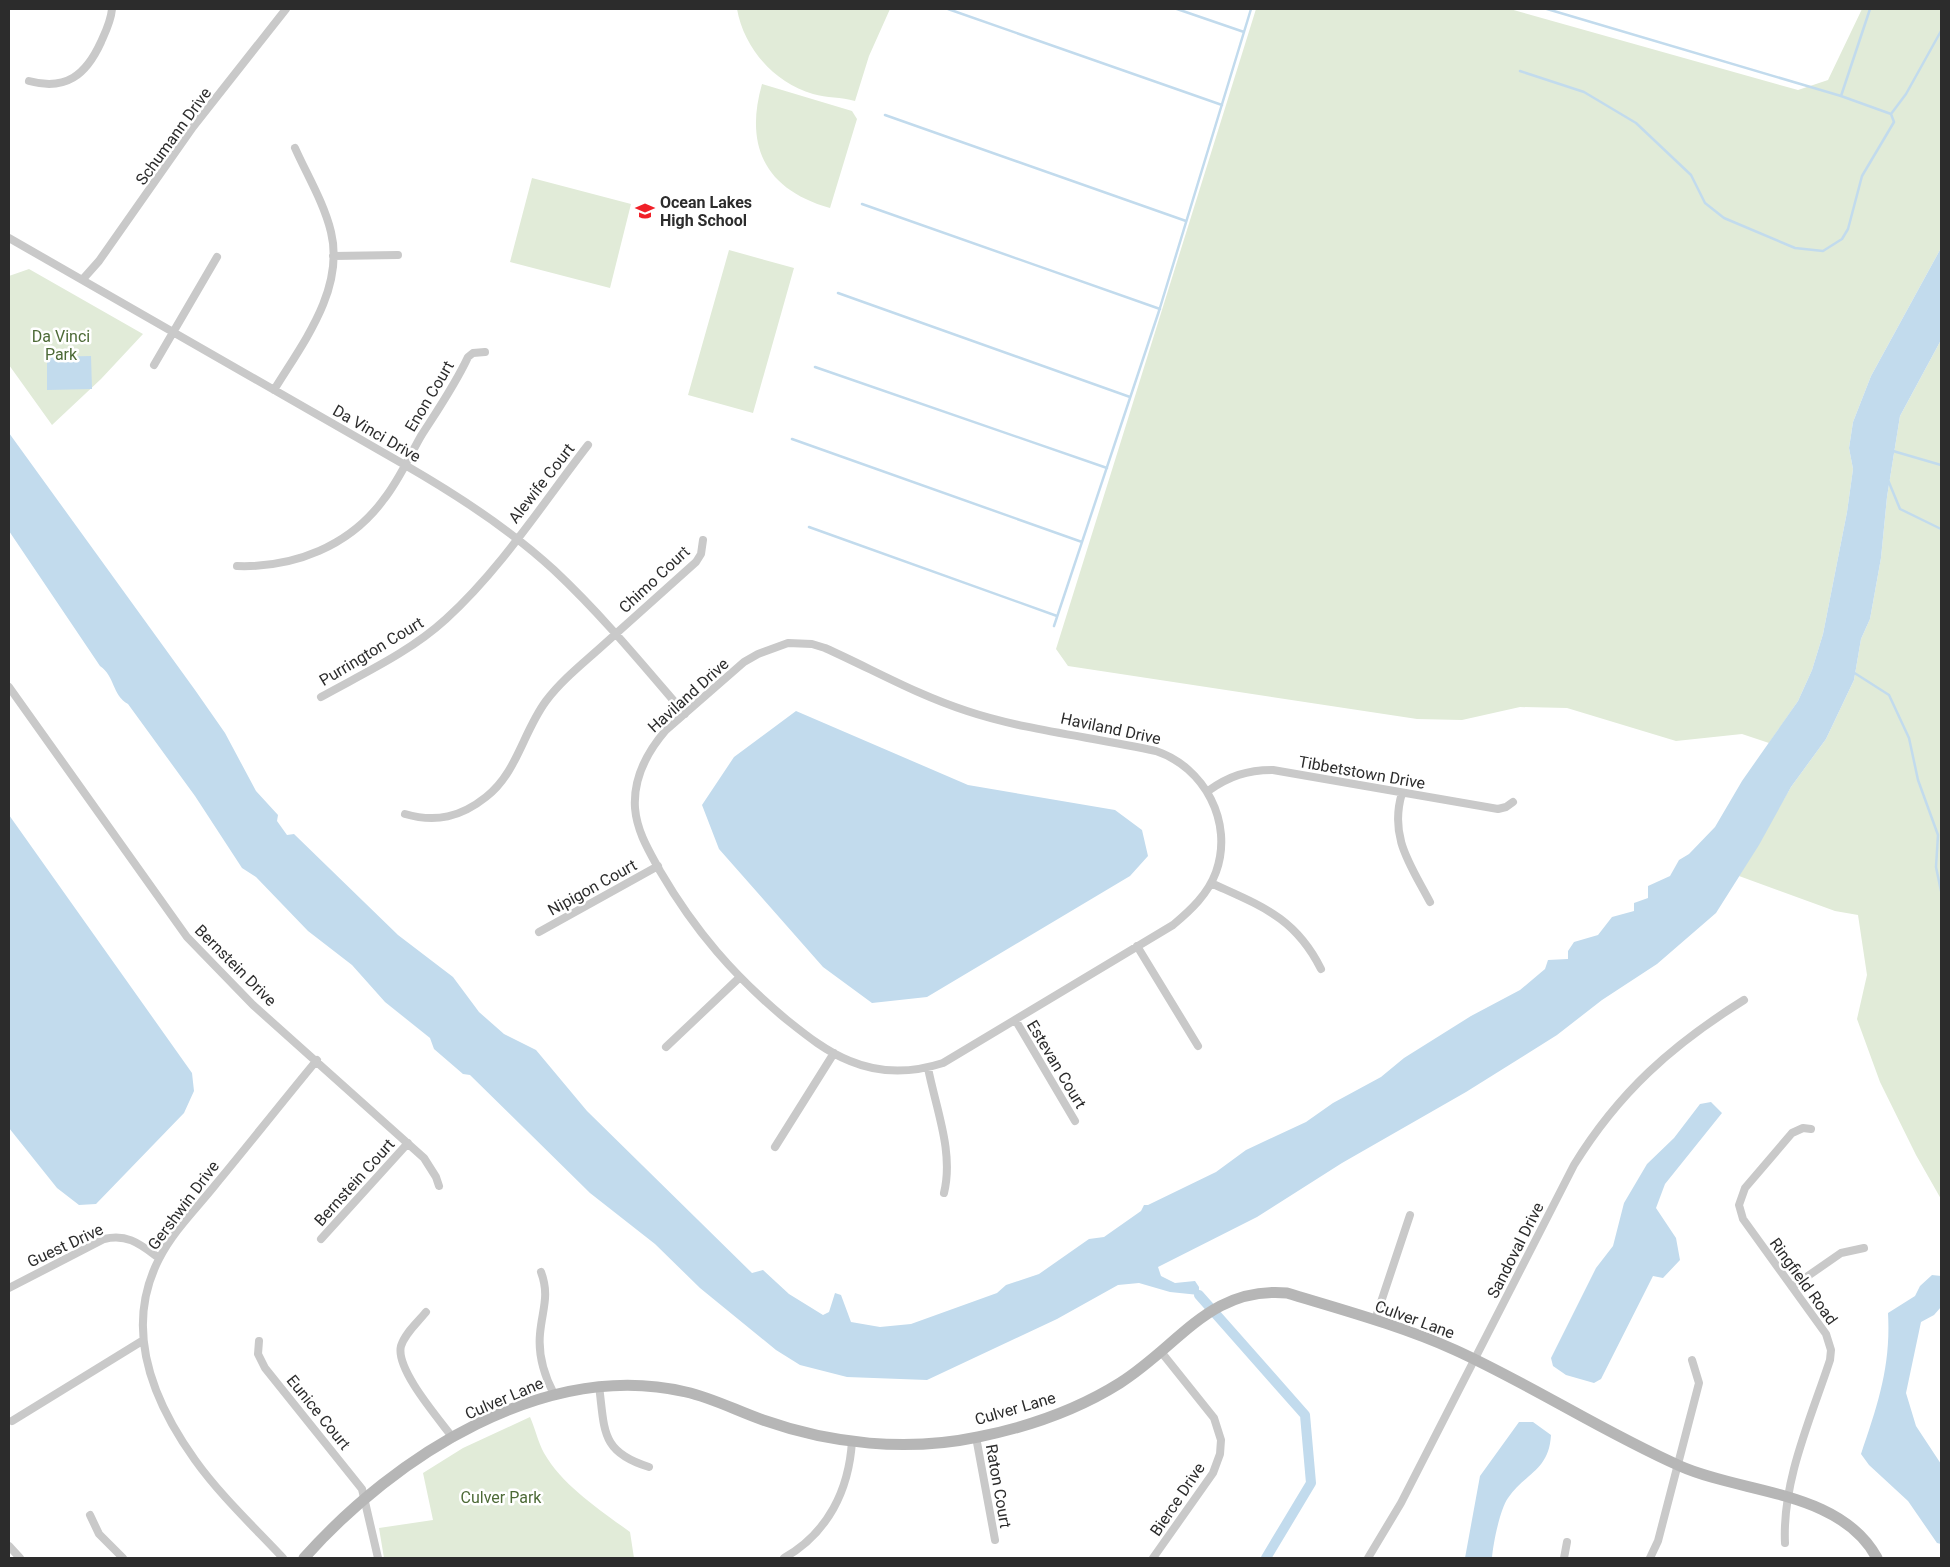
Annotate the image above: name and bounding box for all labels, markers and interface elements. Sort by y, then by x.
street label: Schumann Drive [132,84,215,189]
place label: Ocean Lakes High School [660,193,752,230]
school or university icon: Ocean Lakes High School [634,200,656,222]
park label: Da Vinci Park [32,327,90,364]
street label: Enon Court [401,357,458,435]
street label: Da Vinci Drive [329,401,424,466]
street label: Alewife Court [504,440,578,527]
street label: Chimo Court [615,542,694,617]
street label: Purrington Court [316,613,427,690]
street label: Haviland Drive [644,654,733,737]
street label: Haviland Drive [1059,709,1163,748]
street label: Tibbetstown Drive [1297,752,1427,793]
street label: Nipigon Court [545,855,640,920]
street label: Bernstein Drive [191,921,280,1010]
street label: Estevan Court [1023,1017,1090,1112]
street label: Bernstein Court [310,1135,399,1230]
street label: Gershwin Drive [144,1157,223,1254]
street label: Sandoval Drive [1483,1199,1548,1301]
street label: Guest Drive [24,1220,106,1271]
street label: Ringfield Road [1766,1234,1841,1328]
street label: Culver Lane [1372,1296,1457,1343]
street label: Eunice Court [283,1371,355,1454]
street label: Culver Lane [462,1373,546,1423]
street label: Culver Lane [972,1388,1058,1429]
street label: Raton Court [982,1443,1015,1530]
street label: Bierce Drive [1146,1459,1209,1540]
park label: Culver Park [461,1488,542,1507]

